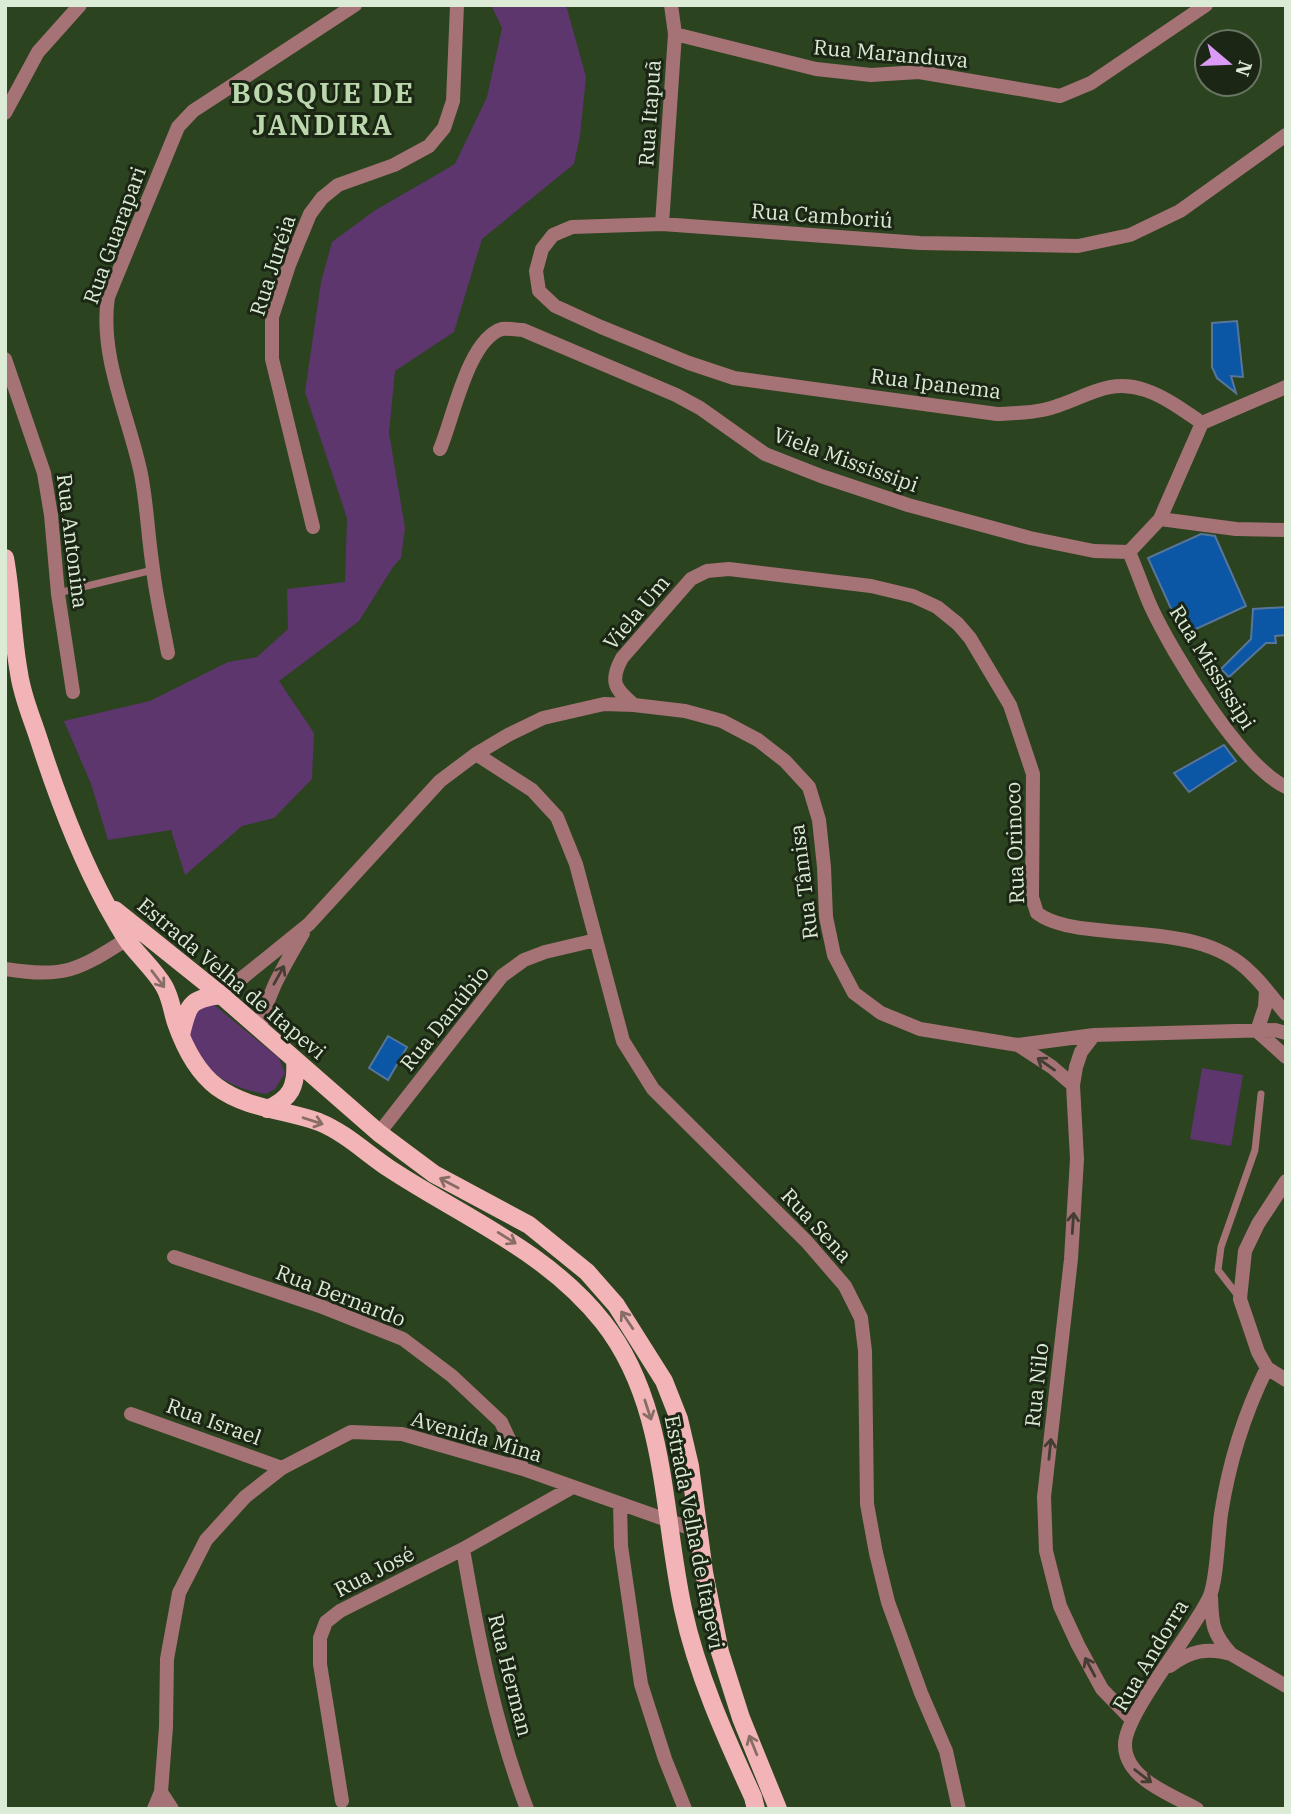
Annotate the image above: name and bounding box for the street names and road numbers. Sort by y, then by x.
street label: Rua Maranduva [812,32,970,74]
street label: Rua Itapuã [631,59,667,167]
street label: Rua Guarapari [76,162,152,308]
street label: Rua Camboriú [750,196,894,234]
street label: Rua Juréia [243,211,301,319]
street label: Rua Ipanema [869,361,1003,405]
street label: Viela Mississipi [770,420,922,498]
street label: Rua Antonina [51,472,95,610]
street label: Viela Um [597,569,675,655]
street label: Rua Mississipi [1164,599,1262,735]
street label: Rua Orinoco [998,781,1030,905]
street label: Rua Tâmisa [782,823,824,941]
street label: Estrada Velha de Itapevi [132,891,332,1065]
street label: Rua Danúbio [393,960,495,1076]
street label: Rua Sena [775,1182,859,1268]
street label: Rua Bernardo [272,1257,410,1333]
street label: Rua Nilo [1018,1342,1054,1428]
street label: Rua Israel [163,1391,265,1451]
street label: Avenida Mina [408,1404,546,1468]
street label: Estrada Velha de Itapevi [659,1413,731,1651]
street label: Rua José [329,1539,419,1603]
street label: Rua Andorra [1106,1594,1194,1716]
street label: Rua Herman [482,1611,540,1739]

